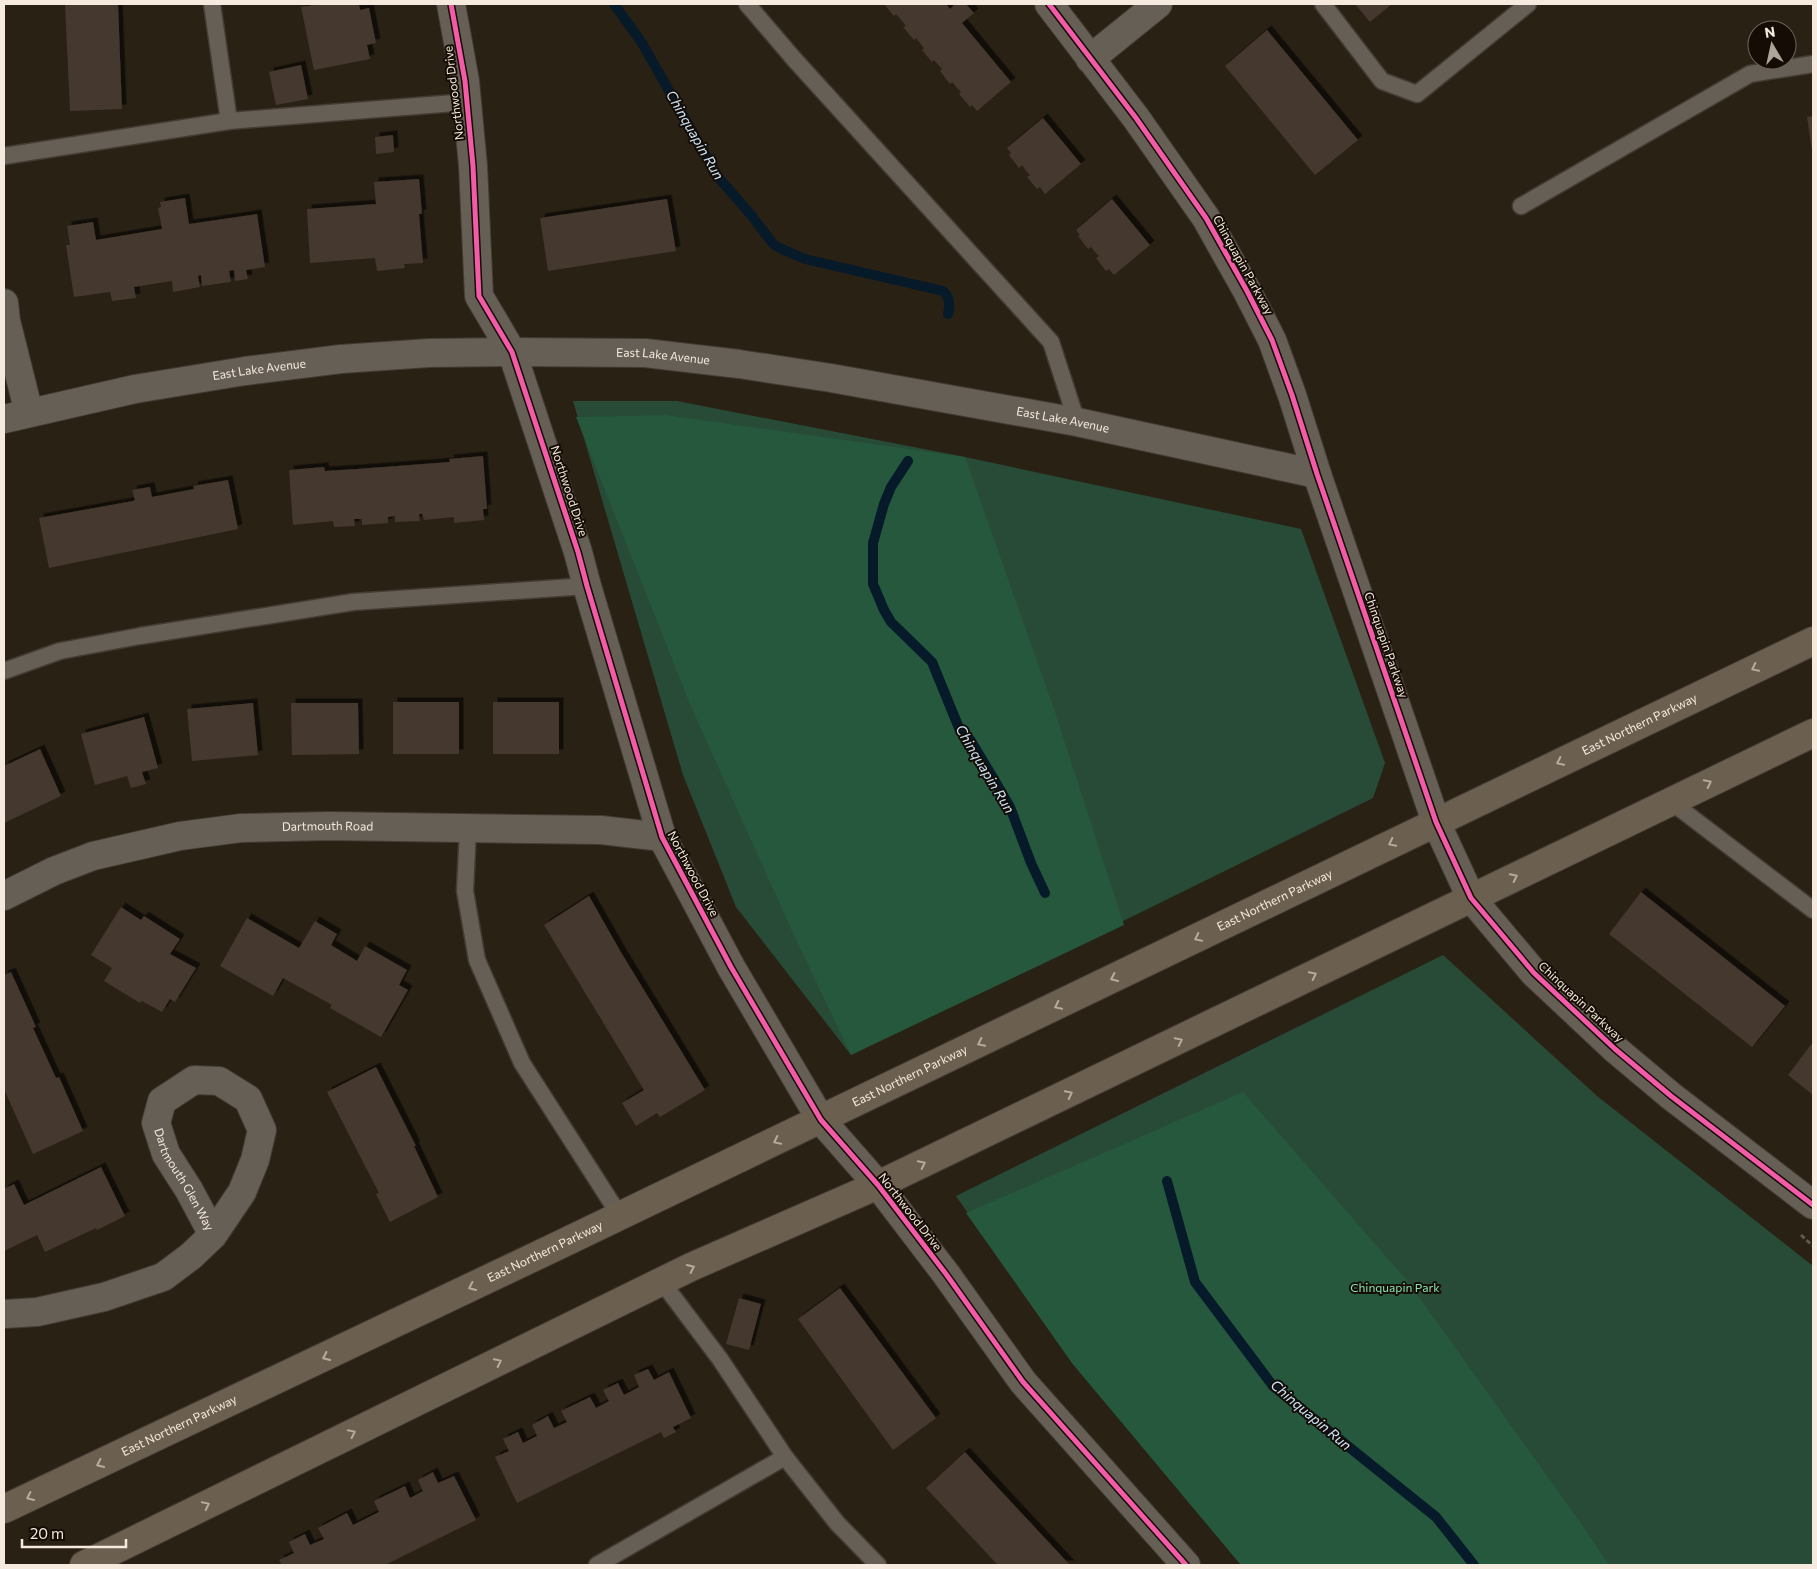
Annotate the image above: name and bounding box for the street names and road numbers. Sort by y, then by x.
street label: Northwood Drive [440,45,466,141]
street label: Chinquapin Parkway [1211,212,1277,317]
street label: East Lake Avenue [616,345,711,367]
street label: East Lake Avenue [211,355,307,382]
street label: East Lake Avenue [1015,403,1111,435]
street label: Northwood Drive [549,444,591,538]
street label: Chinquapin Parkway [1362,590,1412,700]
street label: East Northern Parkway [1579,690,1699,757]
street label: Dartmouth Road [282,818,373,833]
street label: Northwood Drive [665,828,722,919]
street label: East Northern Parkway [1214,866,1334,933]
street label: Chinquapin Parkway [1536,958,1627,1044]
street label: East Northern Parkway [850,1041,969,1109]
street label: Dartmouth Glen Way [152,1126,217,1233]
street label: Northwood Drive [876,1170,945,1253]
street label: East Northern Parkway [485,1217,604,1284]
street label: East Northern Parkway [119,1391,239,1458]

